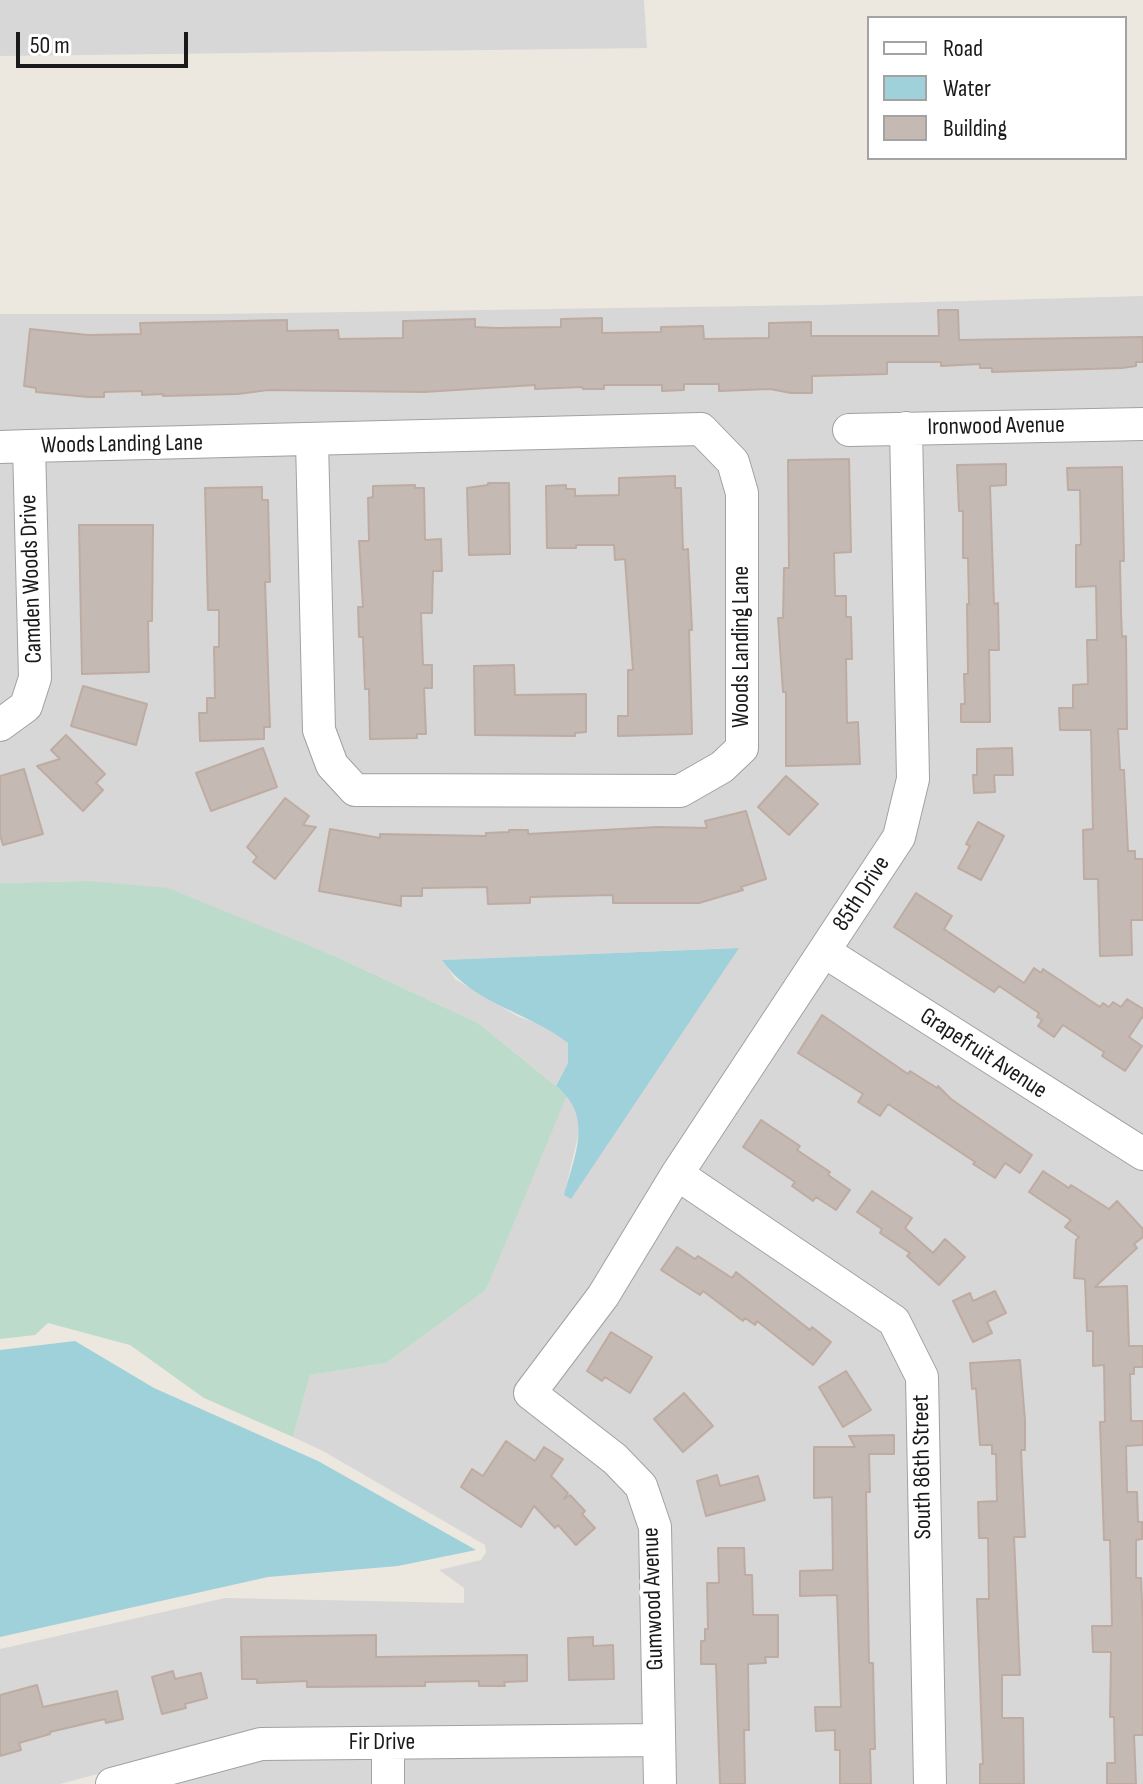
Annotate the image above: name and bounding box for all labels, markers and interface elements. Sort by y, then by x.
scale bar [20,16,192,66]
legend [867,16,1127,160]
text: 50 m [30,31,70,60]
text: Road [943,34,983,63]
text: Water [943,74,991,103]
text: Building [943,114,1007,143]
street label: Ironwood Avenue [927,411,1065,443]
street label: Woods Landing Lane [41,429,203,461]
street label: Camden Woods Drive [15,494,49,664]
street label: Woods Landing Lane [728,566,756,728]
street label: 85th Drive [827,851,897,937]
street label: Grapefruit Avenue [914,1002,1052,1106]
street label: South 86th Street [907,1394,939,1540]
street label: Gumwood Avenue [637,1527,671,1671]
street label: Fir Drive [349,1729,415,1757]

